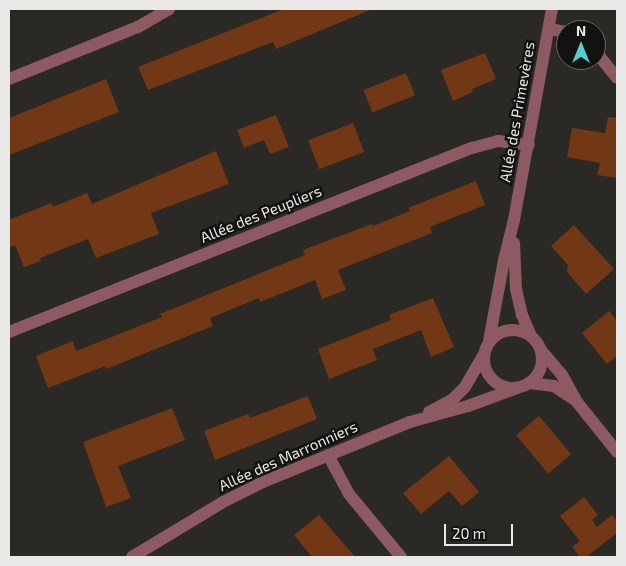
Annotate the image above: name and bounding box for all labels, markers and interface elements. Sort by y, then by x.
north arrow [556,20,606,70]
text: N [576,22,586,39]
street label: Allée des Primevères [496,40,538,184]
street label: Allée des Peupliers [198,181,324,247]
street label: Allée des Marronniers [216,417,360,495]
scale bar [446,514,515,546]
text: 20 m [452,524,486,542]

